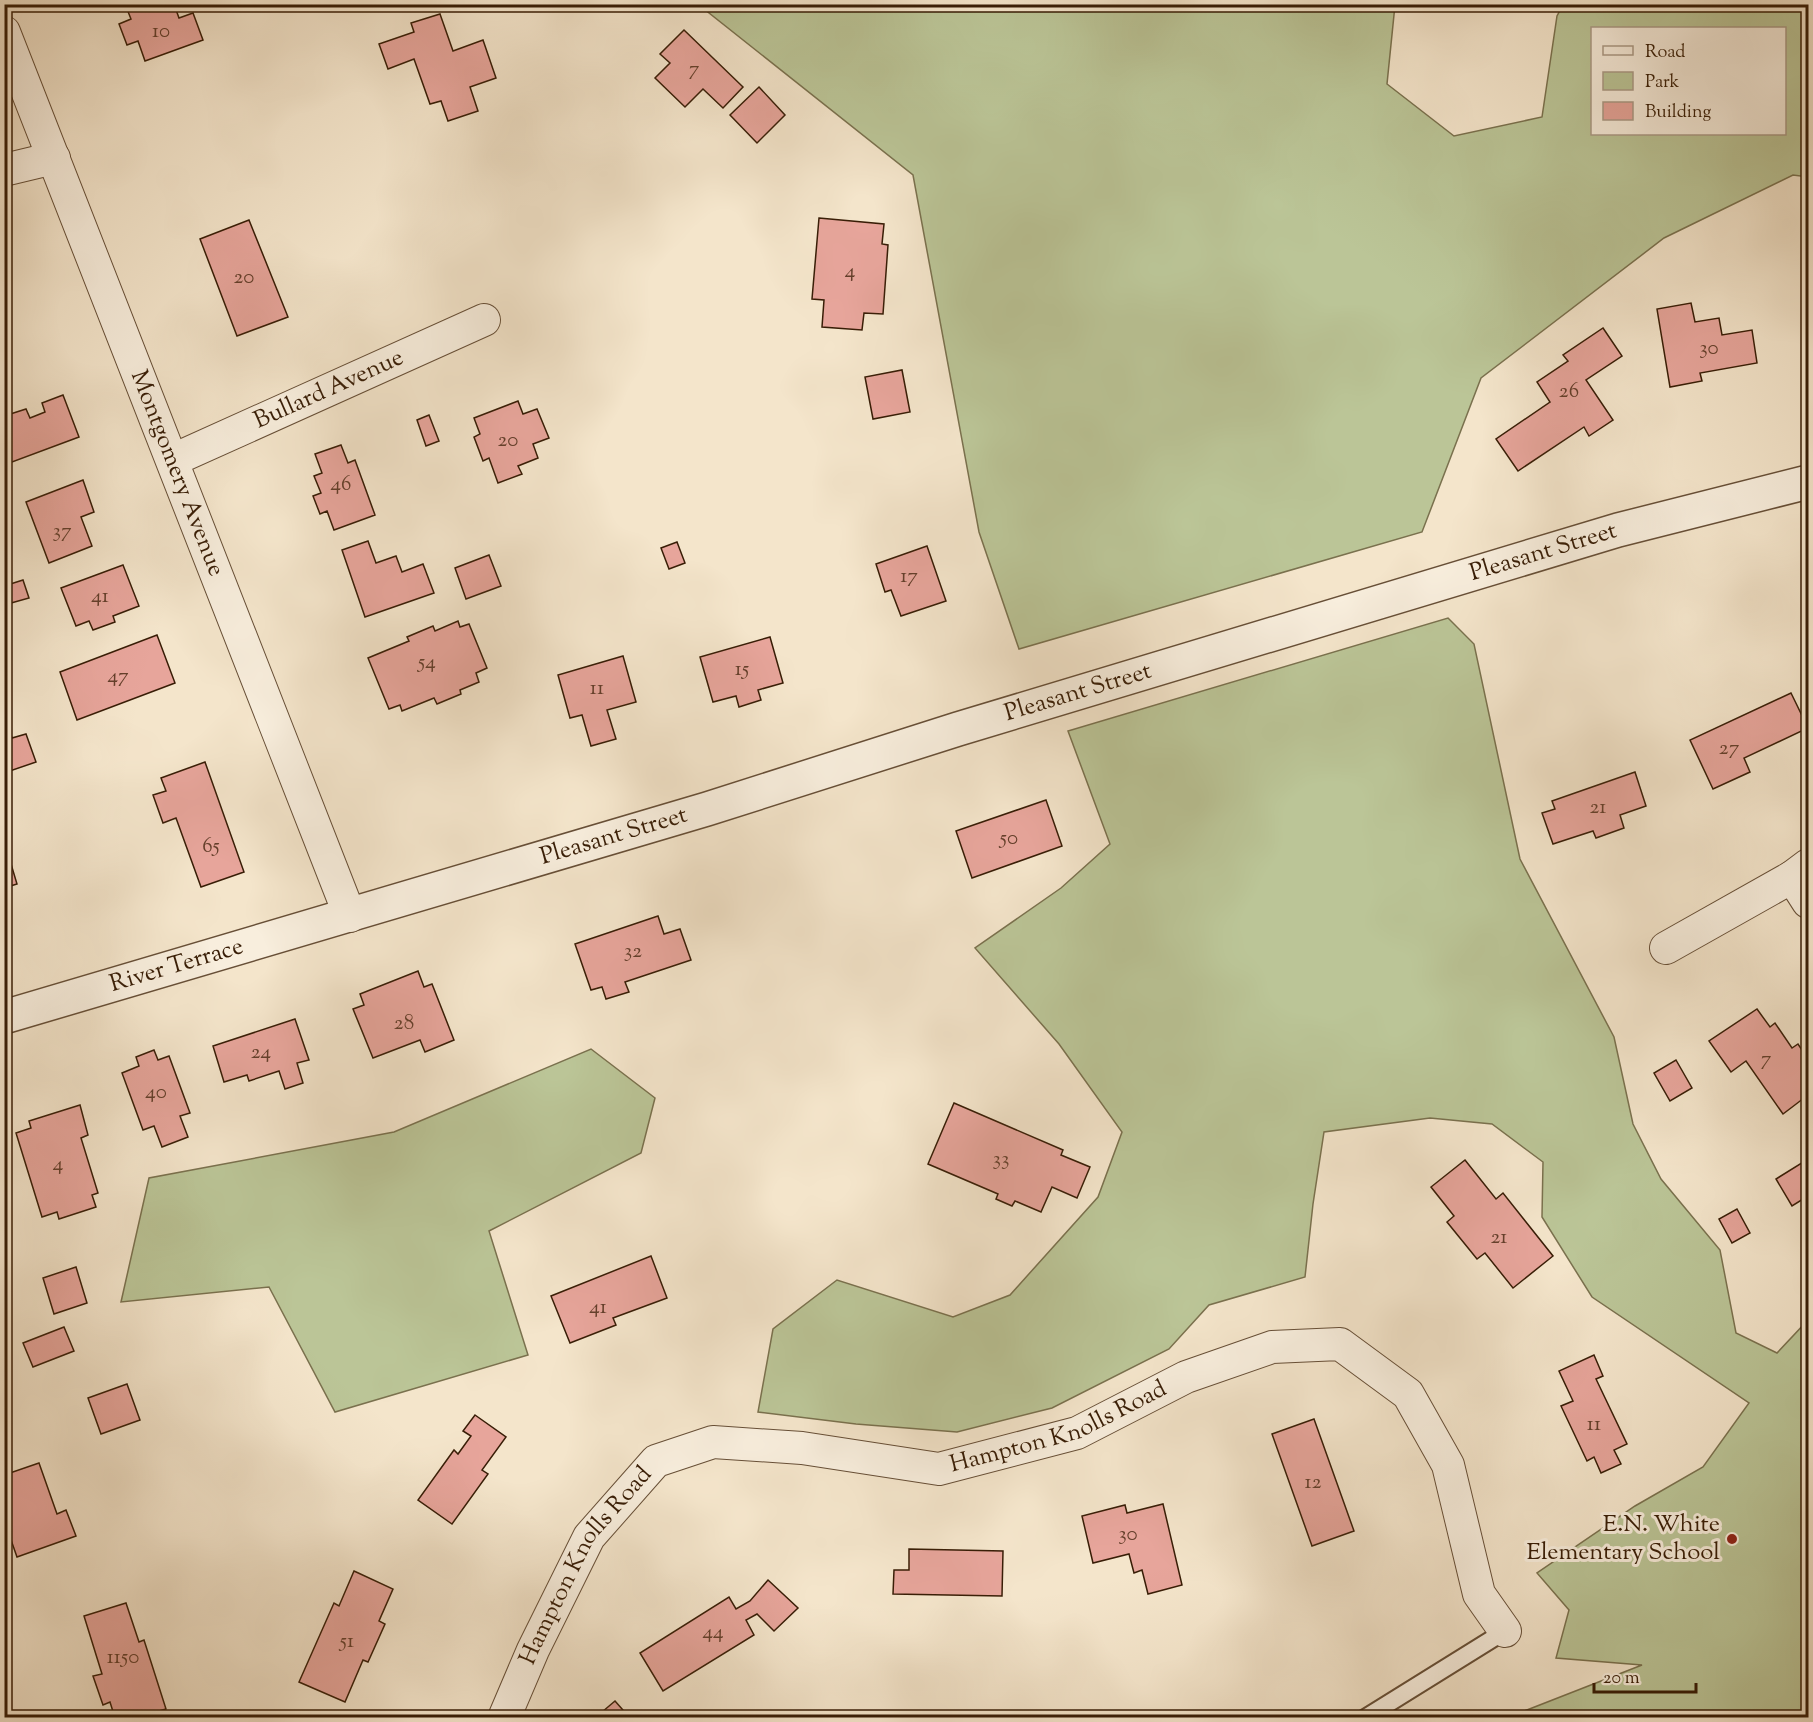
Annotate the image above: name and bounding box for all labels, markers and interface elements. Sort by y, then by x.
house number: 10 [152,17,170,47]
legend [1591,27,1786,135]
text: Road [1645,40,1685,66]
house number: 7 [689,55,700,85]
text: Park [1645,70,1680,96]
text: Building [1645,100,1711,126]
house number: 4 [845,257,855,287]
house number: 20 [234,263,254,293]
house number: 30 [1699,334,1719,364]
street label: Bullard Avenue [249,341,409,438]
street label: Montgomery Avenue [121,365,232,581]
house number: 26 [1559,377,1579,407]
house number: 20 [498,426,518,456]
house number: 46 [331,470,351,500]
street label: Pleasant Street [1466,514,1621,591]
house number: 37 [52,517,72,547]
house number: 17 [900,562,918,592]
house number: 41 [91,582,109,612]
house number: 54 [417,648,436,678]
house number: 15 [735,655,749,685]
street label: Pleasant Street [1000,655,1156,731]
house number: 47 [107,662,129,692]
house number: 11 [590,674,604,704]
house number: 27 [1719,734,1740,764]
house number: 21 [1590,793,1606,823]
street label: Pleasant Street [536,799,692,874]
house number: 50 [999,824,1018,854]
house number: 65 [202,832,220,862]
street label: River Terrace [106,930,248,1002]
house number: 32 [624,937,642,967]
house number: 28 [394,1009,414,1039]
house number: 24 [251,1038,271,1068]
house number: 7 [1761,1045,1772,1075]
house number: 40 [145,1078,167,1108]
house number: 33 [993,1145,1009,1175]
house number: 4 [53,1150,63,1180]
house number: 21 [1491,1223,1507,1253]
house number: 41 [589,1293,607,1323]
street label: Hampton Knolls Road [946,1372,1173,1482]
house number: 11 [1587,1410,1601,1440]
street label: Hampton Knolls Road [512,1459,661,1670]
house number: 12 [1305,1468,1322,1498]
place label: E.N. White Elementary School [1526,1508,1720,1570]
house number: 30 [1118,1520,1138,1550]
marker: E.N. White Elementary School [1725,1532,1739,1546]
house number: 44 [702,1618,724,1648]
house number: 51 [339,1627,354,1657]
house number: 1150 [107,1643,139,1673]
scale bar [1594,1656,1696,1694]
text: 20 m [1603,1666,1640,1692]

